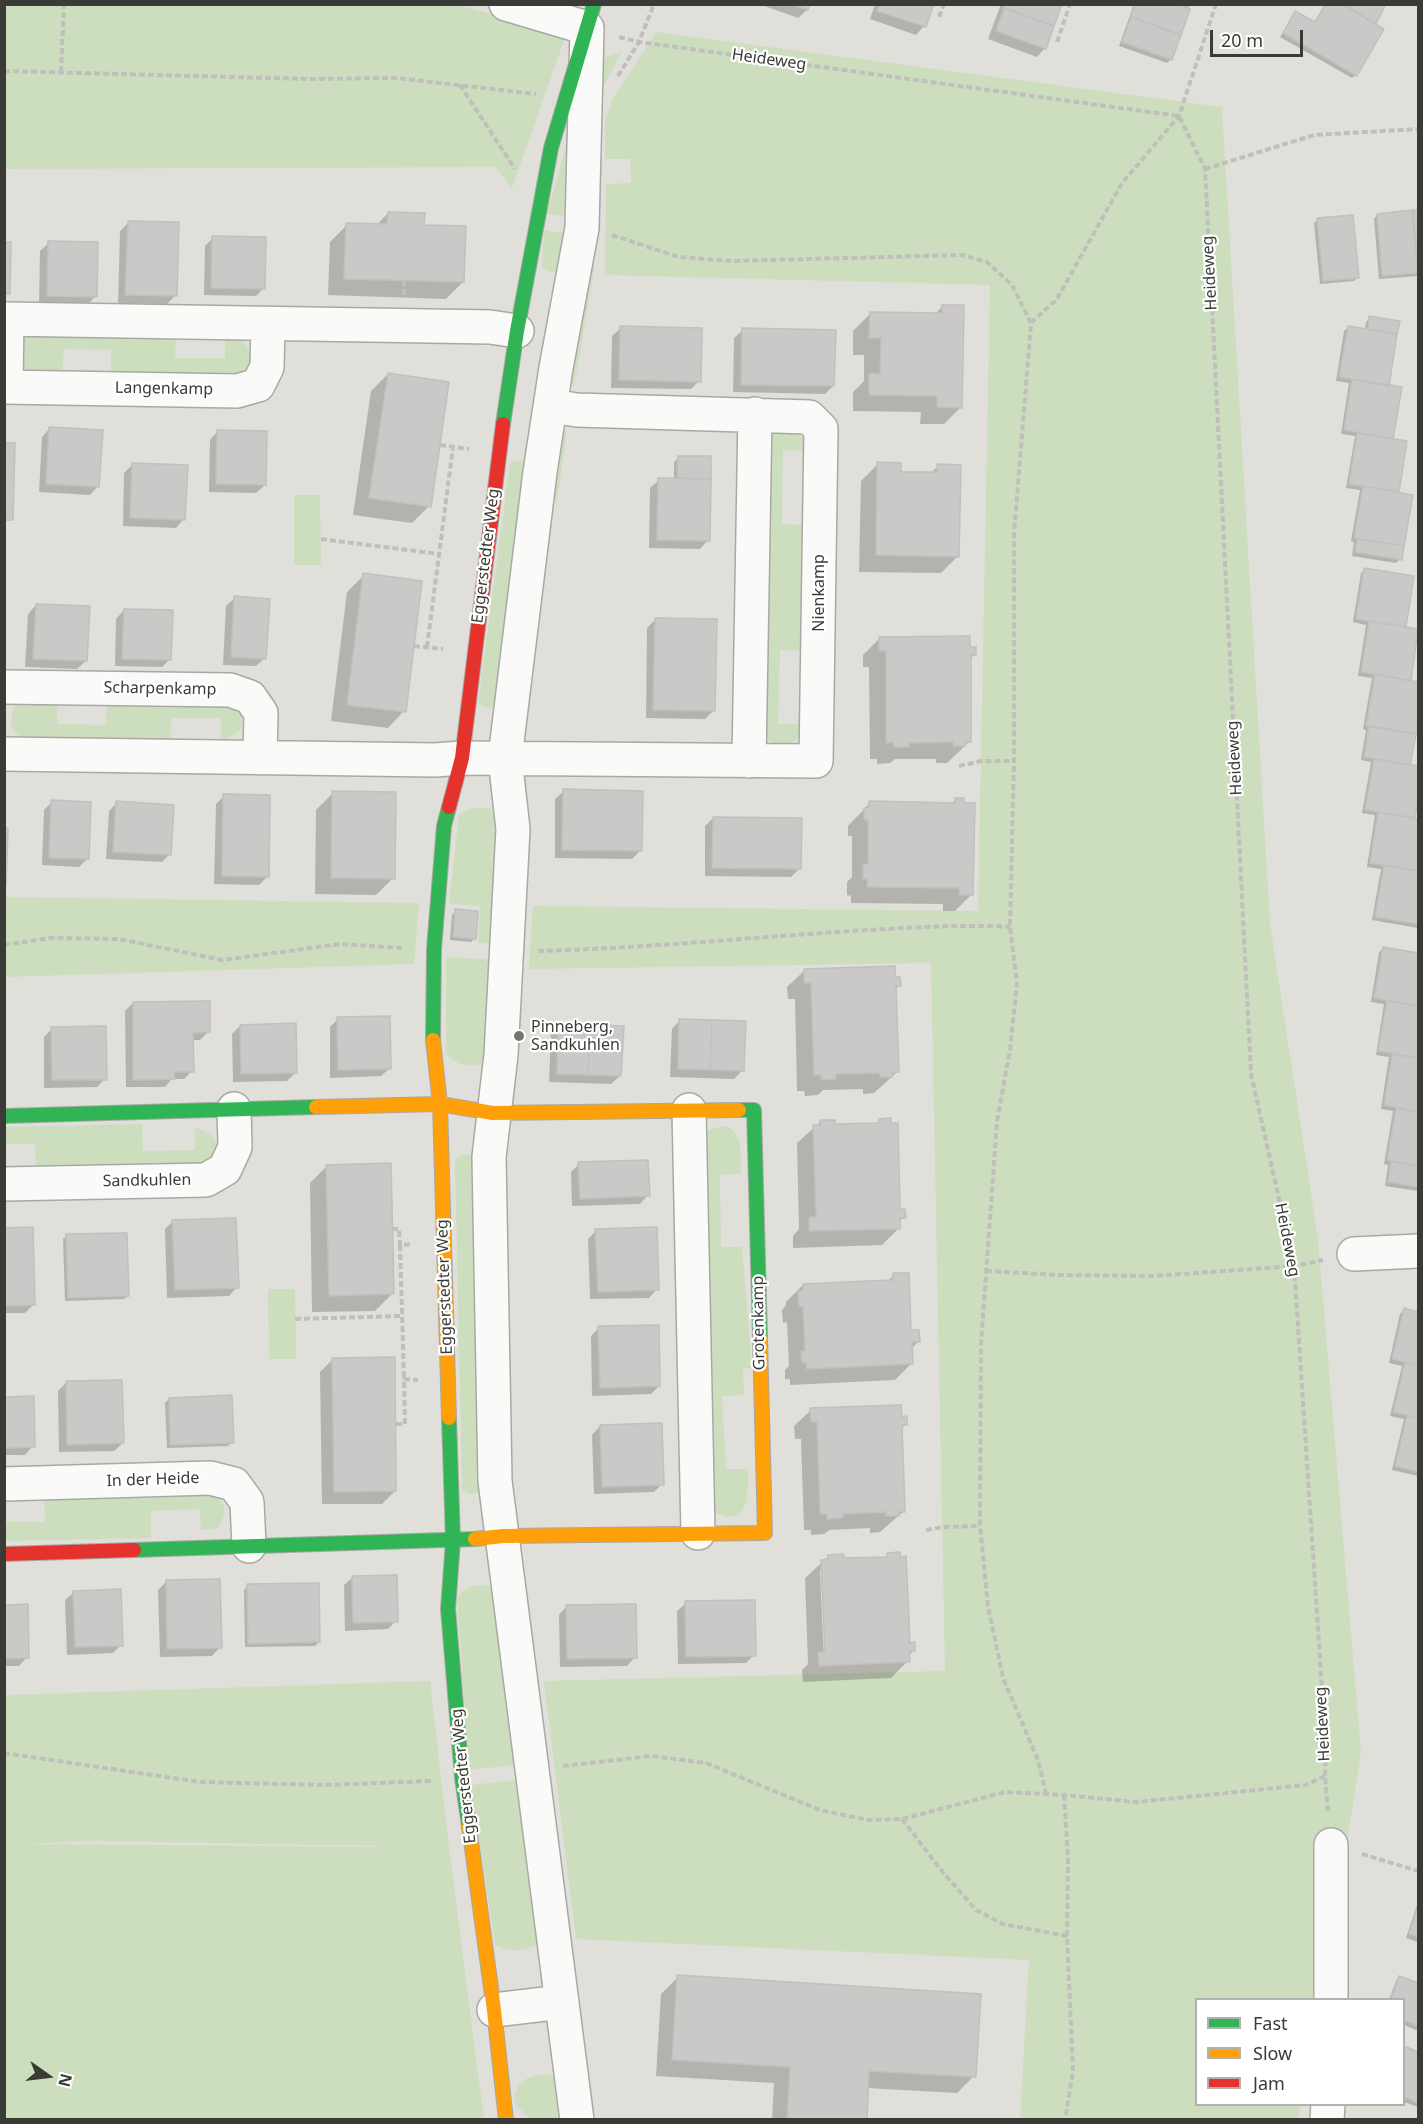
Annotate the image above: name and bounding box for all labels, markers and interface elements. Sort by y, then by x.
scale bar [1213,18,1306,56]
text: 20 m [1221,28,1263,52]
street label: Heideweg [731,45,807,75]
street label: Heideweg [1198,235,1222,311]
street label: Langenkamp [115,379,213,399]
street label: Eggerstedter Weg [468,488,504,624]
street label: Nienkamp [809,554,829,632]
street label: Scharpenkamp [103,678,217,700]
street label: Heideweg [1223,720,1247,796]
place label: Pinneberg, Sandkuhlen [531,1017,620,1055]
marker: Pinneberg, Sandkuhlen [512,1029,526,1043]
street label: Sandkuhlen [102,1171,192,1191]
street label: Heideweg [1270,1201,1304,1279]
street label: Eggerstedter Weg [433,1219,457,1355]
street label: Grotenkamp [749,1276,769,1370]
street label: In der Heide [106,1469,200,1491]
street label: Heideweg [1311,1686,1335,1762]
street label: Eggerstedter Weg [447,1708,481,1844]
legend [1195,1998,1405,2106]
text: Fast [1253,2011,1288,2035]
text: Slow [1253,2041,1292,2065]
north arrow [18,2046,78,2106]
text: N [53,2071,78,2089]
text: Jam [1253,2071,1285,2095]

